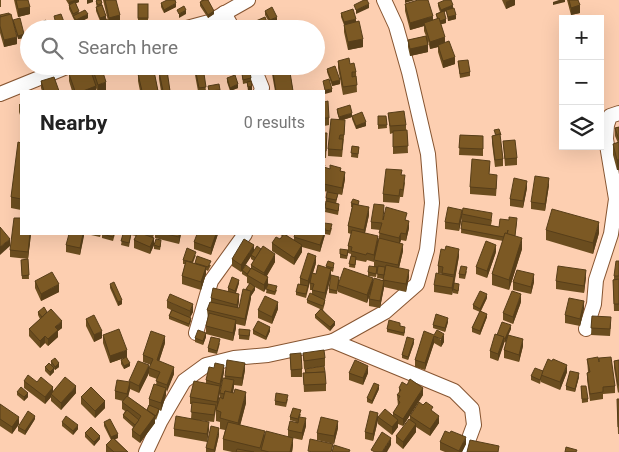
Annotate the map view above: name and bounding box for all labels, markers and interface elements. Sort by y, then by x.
map controls [559,15,604,150]
button: + [559,15,604,60]
search box [20,20,325,75]
icon: search [38,34,66,62]
text: Search here [78,36,178,59]
button: − [559,60,604,105]
button: layers [559,105,604,150]
text: Nearby [40,111,107,135]
text: 0 results [244,113,305,132]

